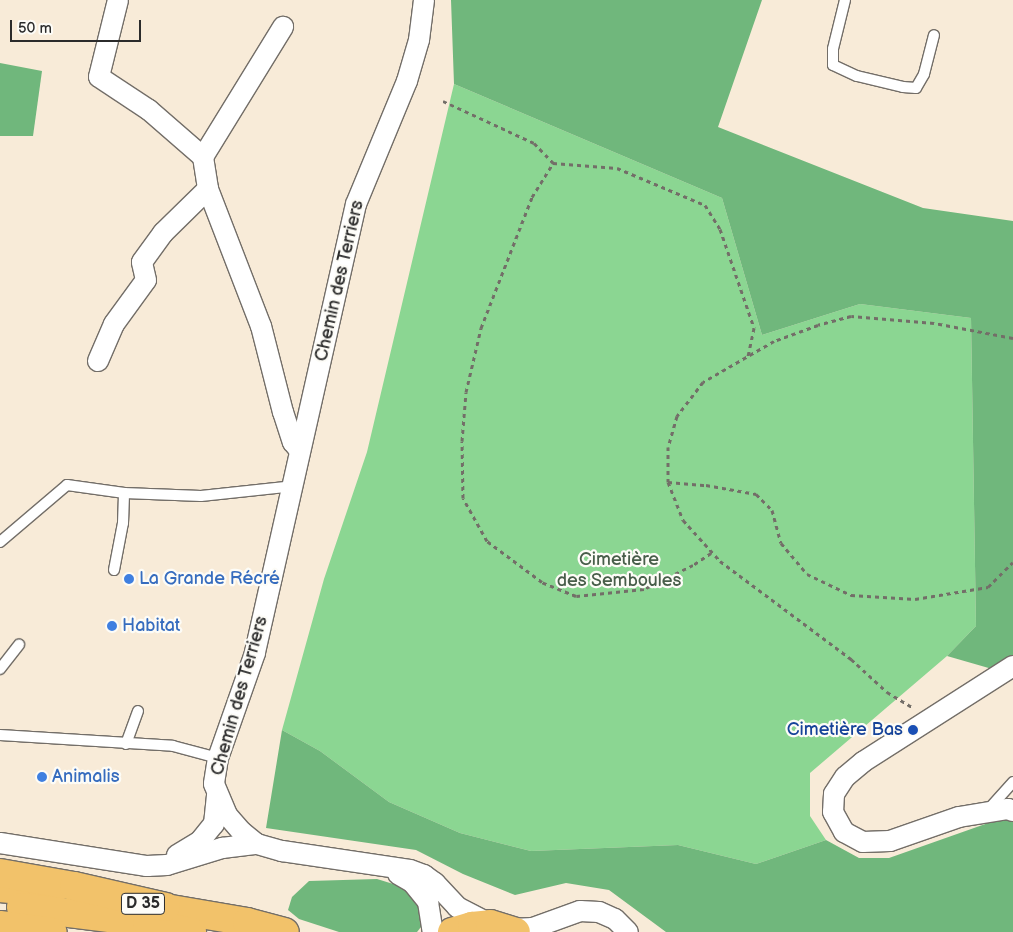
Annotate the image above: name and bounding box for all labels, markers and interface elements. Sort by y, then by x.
scale bar [12,10,144,42]
text: 50 m [18,19,52,38]
street label: Chemin des Terriers [311,198,369,364]
park label: Cimetière des Semboules [556,550,682,592]
place label: La Grande Récré [139,568,280,590]
marker: La Grande Récré [123,573,135,585]
street label: Chemin des Terriers [207,614,273,778]
place label: Habitat [122,615,180,637]
marker: Habitat [106,620,118,632]
place label: Cimetière Bas [787,719,903,741]
marker: Cimetière Bas [907,724,919,736]
place label: Animalis [52,766,120,788]
marker: Animalis [36,771,48,783]
road number: D 35 [120,891,166,918]

